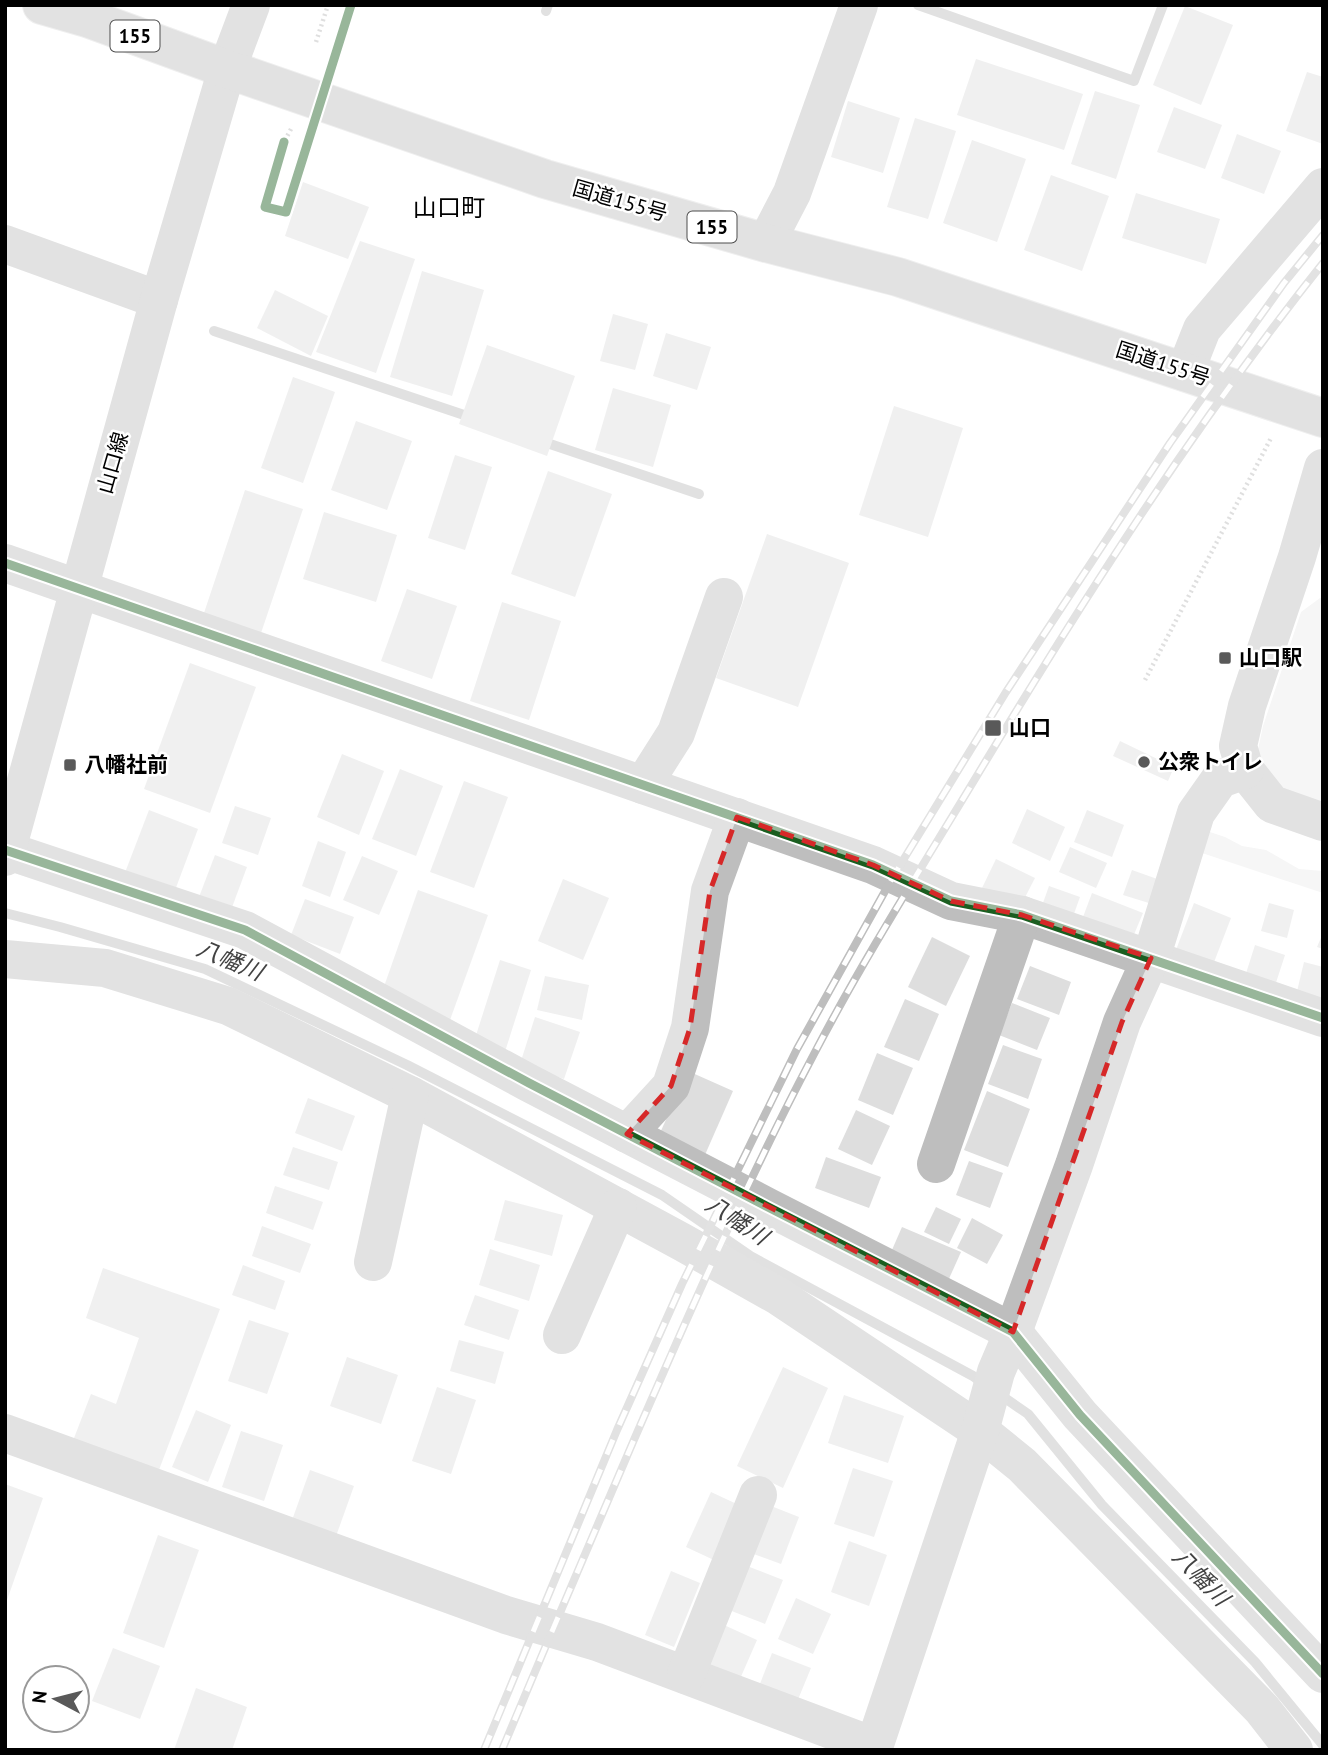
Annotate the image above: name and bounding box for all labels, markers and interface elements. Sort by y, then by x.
road number: 155 [110,20,160,52]
street label: 国道155号 [570,174,671,227]
district label: 山口町 [413,192,485,223]
road number: 155 [688,212,736,243]
street label: 国道155号 [1113,336,1214,391]
street label: 山口線 [91,429,134,497]
place label: 山口駅 [1239,644,1302,671]
marker: 山口駅 [1217,650,1233,666]
place label: 山口 [1009,714,1051,741]
marker: 山口 [983,718,1003,738]
place label: 公衆トイレ [1158,748,1263,775]
place label: 八幡社前 [84,751,168,778]
marker: 公衆トイレ [1136,754,1152,770]
marker: 八幡社前 [62,757,78,773]
water label: 八幡川 [193,933,270,988]
water label: 八幡川 [700,1189,777,1252]
water label: 八幡川 [1167,1542,1238,1614]
north arrow [21,1664,91,1734]
text: N [26,1689,52,1705]

